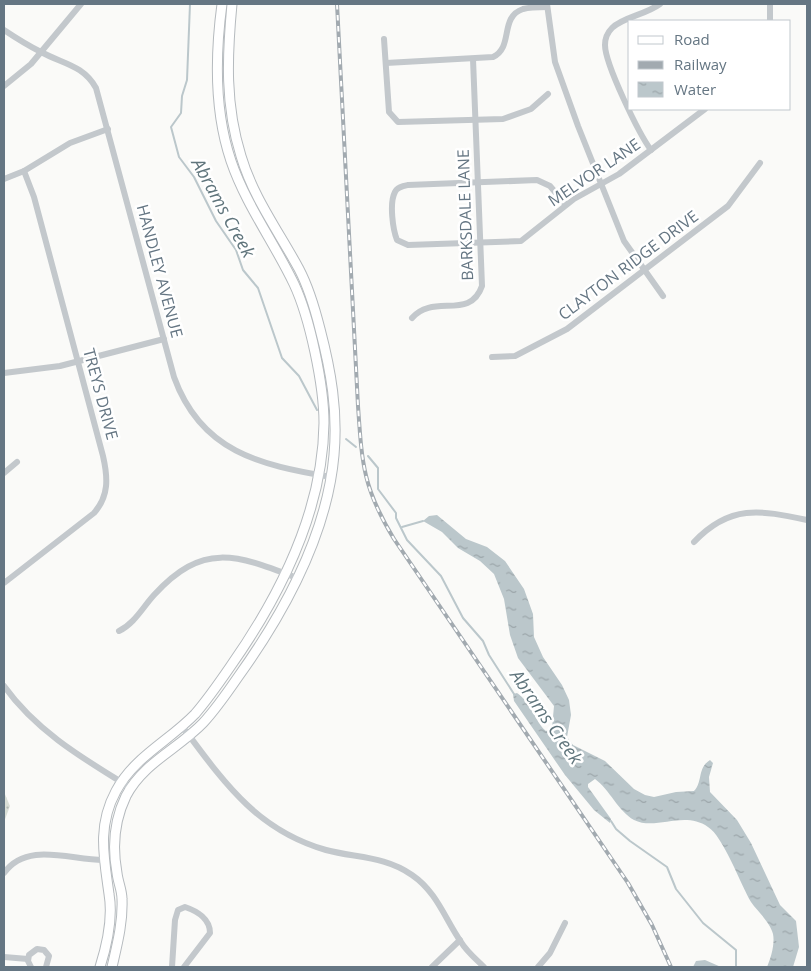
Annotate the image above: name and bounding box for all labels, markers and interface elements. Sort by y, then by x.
legend [628,20,791,110]
text: Road [674,29,710,49]
text: Railway [674,54,727,74]
text: Water [674,79,716,99]
street label: MELVOR LANE [543,133,645,211]
street label: BARKSDALE LANE [452,149,478,281]
water label: Abrams Creek [186,152,262,263]
street label: HANDLEY AVENUE [132,202,188,340]
street label: CLAYTON RIDGE DRIVE [554,205,702,325]
street label: TREYS DRIVE [78,346,124,442]
water label: Abrams Creek [504,663,589,769]

